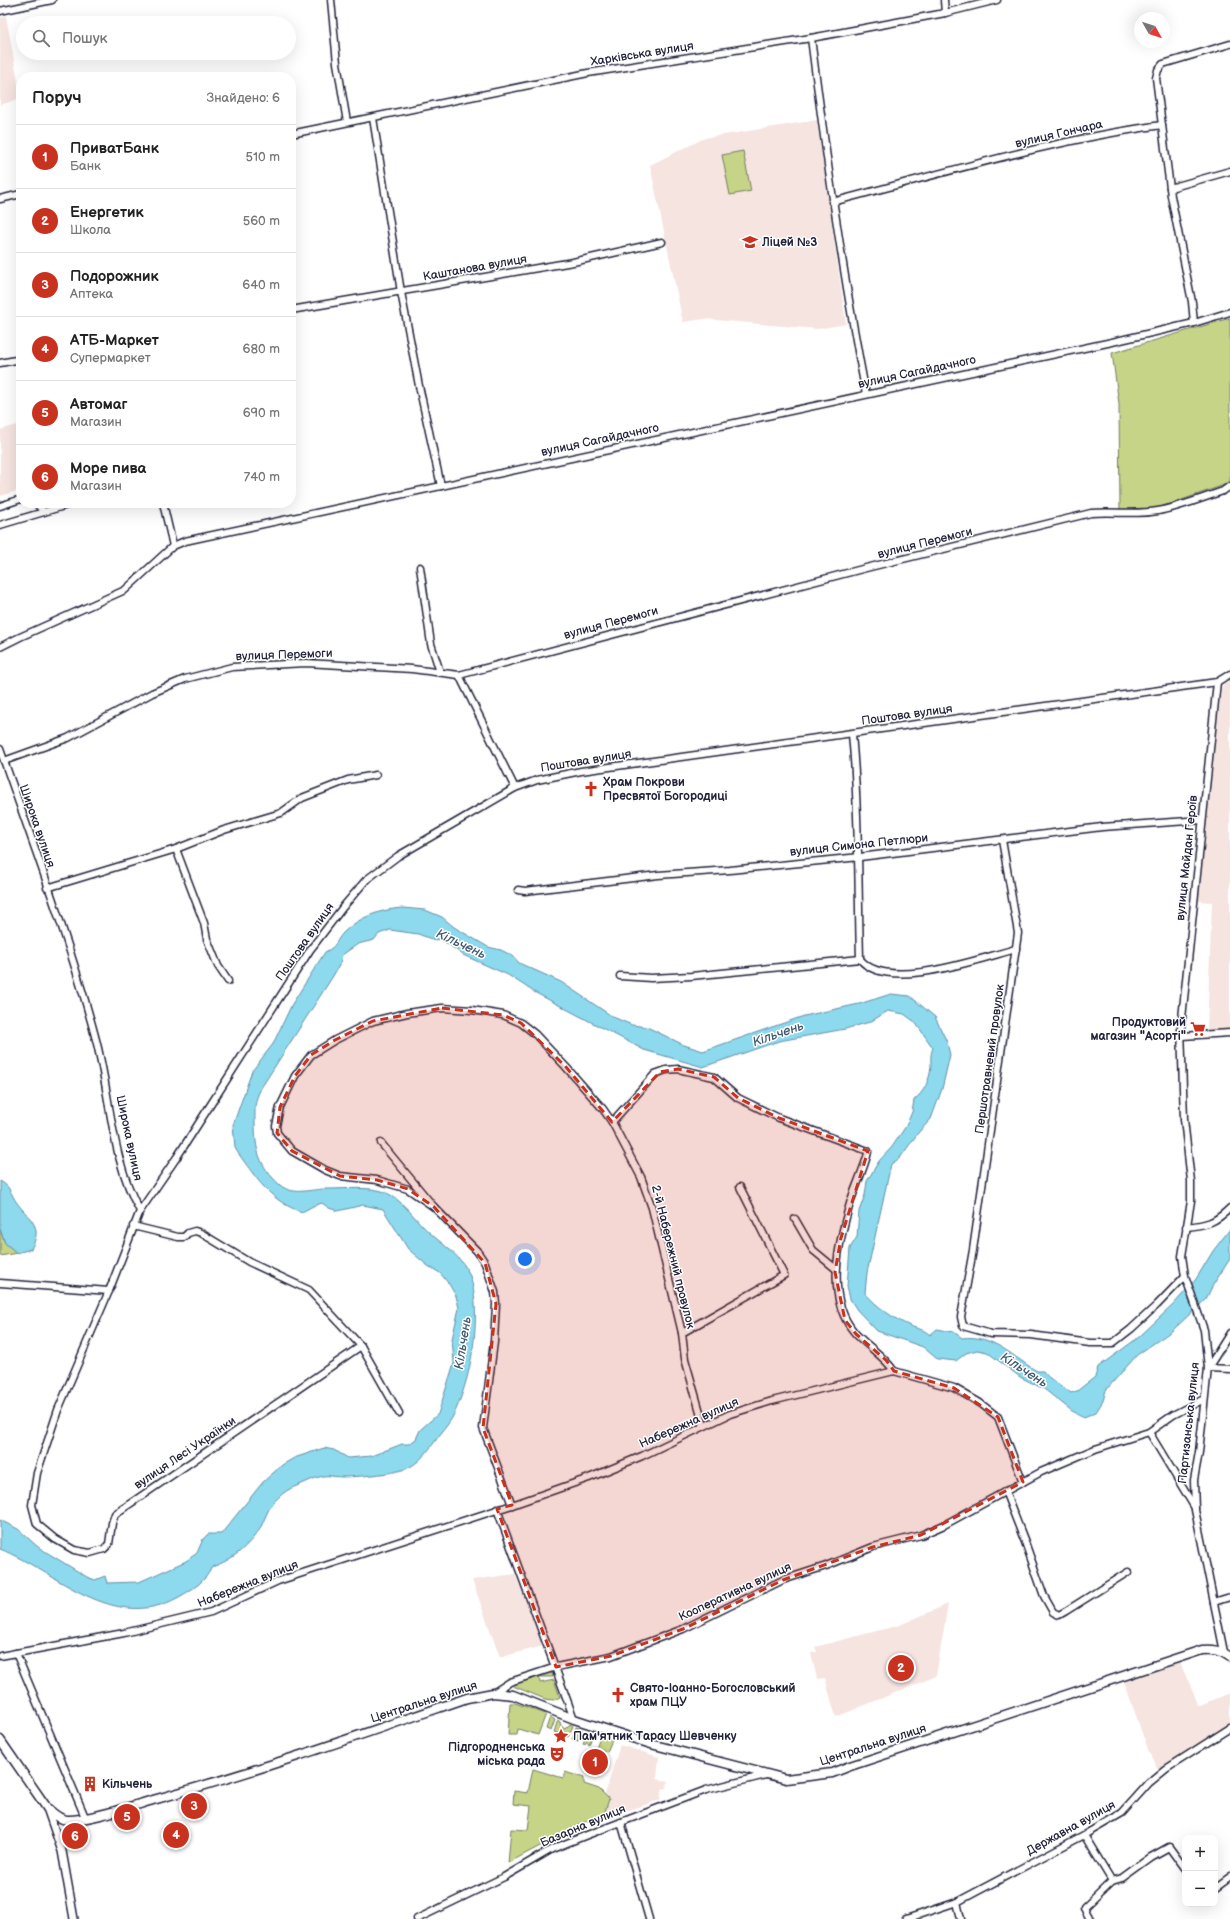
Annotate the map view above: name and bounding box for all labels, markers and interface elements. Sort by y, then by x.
north arrow [1134,12,1170,48]
search box [16,16,296,60]
icon: search [30,27,52,49]
text: Пошук [62,29,108,48]
street label: Харківська вулиця [589,38,695,70]
text: Поруч [32,88,82,108]
text: Знайдено: 6 [207,90,280,106]
street label: вулиця Гончара [1014,117,1104,151]
text: ПриватБанк [70,139,159,158]
text: 1 [42,149,48,165]
text: 510 m [246,149,280,165]
text: Банк [70,158,101,174]
text: Енергетик [70,203,144,222]
text: 2 [41,213,49,229]
text: 560 m [243,213,280,229]
text: Школа [70,222,111,238]
school or university icon: Ліцей №3 [741,233,759,251]
place label: Ліцей №3 [761,235,817,250]
street label: Каштанова вулиця [422,251,528,285]
text: Подорожник [70,267,159,286]
text: 3 [41,277,49,293]
text: 640 m [242,277,280,293]
text: Аптека [70,286,113,302]
text: АТБ-Маркет [70,331,159,350]
text: 4 [41,341,49,357]
text: 680 m [243,341,280,357]
text: Супермаркет [70,350,151,366]
street label: вулиця Сагайдачного [857,352,977,392]
text: Автомаг [70,395,127,414]
text: 5 [41,405,49,421]
text: 690 m [243,405,280,421]
text: Магазин [70,414,122,430]
street label: вулиця Сагайдачного [540,420,660,460]
text: Море пива [70,459,146,478]
text: 6 [41,469,49,485]
text: 740 m [244,469,280,485]
text: Магазин [70,478,122,494]
street label: вулиця Перемоги [876,524,974,562]
street label: вулиця Перемоги [562,603,660,643]
street label: вулиця Перемоги [235,646,333,664]
street label: Поштова вулиця [861,701,954,729]
street label: Поштова вулиця [540,746,633,776]
place label: Храм Покрови Пресвятої Богородиці [602,775,728,804]
church icon: Храм Покрови Пресвятої Богородиці [582,780,600,798]
street label: Широка вулиця [16,782,58,870]
street label: вулиця Майдан Героїв [1173,794,1201,922]
street label: вулиця Симона Петлюри [789,830,929,860]
street label: Поштова вулиця [273,900,338,984]
water label: Кільчень [434,926,489,963]
street label: Першотравневий провулок [972,982,1008,1135]
place label: Продуктовий магазин "Асорті" [1091,1015,1186,1044]
water label: Кільчень [750,1018,806,1050]
supermarket icon: Продуктовий магазин "Асорті" [1189,1020,1207,1038]
street label: Широка вулиця [113,1094,145,1182]
street label: 2-й Набережний провулок [648,1184,698,1331]
your location [515,1249,535,1269]
water label: Кільчень [451,1315,475,1371]
water label: Кільчень [997,1349,1051,1391]
street label: Партизанська вулиця [1175,1361,1203,1484]
street label: Набережна вулиця [637,1394,741,1452]
street label: вулиця Лесі Українки [131,1413,239,1493]
street label: Набережна вулиця [195,1557,301,1611]
street label: Кооперативна вулиця [676,1559,794,1625]
pin: 2 [888,1653,914,1683]
street label: Центральна вулиця [369,1678,479,1726]
place label: Свято-Іоанно-Богословський храм ПЦУ [630,1681,795,1710]
church icon: Свято-Іоанно-Богословський храм ПЦУ [609,1686,627,1704]
street label: Центральна вулиця [818,1721,928,1769]
place icon: Пам'ятник Тарасу Шевченку [552,1727,570,1745]
place label: Пам'ятник Тарасу Шевченку [573,1729,737,1744]
place label: Підгородненська міська рада [448,1740,546,1769]
theatre icon: Підгородненська міська рада [548,1745,566,1763]
pin: 1 [582,1747,608,1777]
building icon: Кільчень [81,1775,99,1793]
place label: Кільчень [102,1777,153,1792]
pin: 3 [181,1791,207,1821]
street label: Державна вулиця [1024,1797,1118,1859]
street label: Базарна вулиця [538,1801,628,1851]
pin: 5 [114,1802,140,1832]
pin: 4 [163,1820,189,1850]
pin: 6 [62,1821,88,1851]
map controls [1182,1835,1218,1907]
button: + [1182,1835,1218,1871]
button: − [1182,1871,1218,1907]

